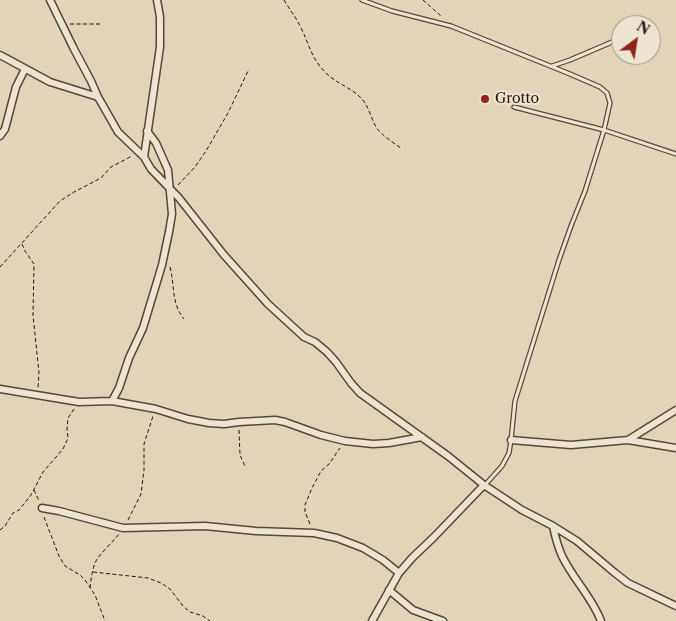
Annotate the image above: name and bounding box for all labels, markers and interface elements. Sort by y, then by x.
north arrow [611,15,661,65]
text: N [633,17,653,39]
place label: Grotto [495,91,539,107]
marker: Grotto [479,93,491,105]

